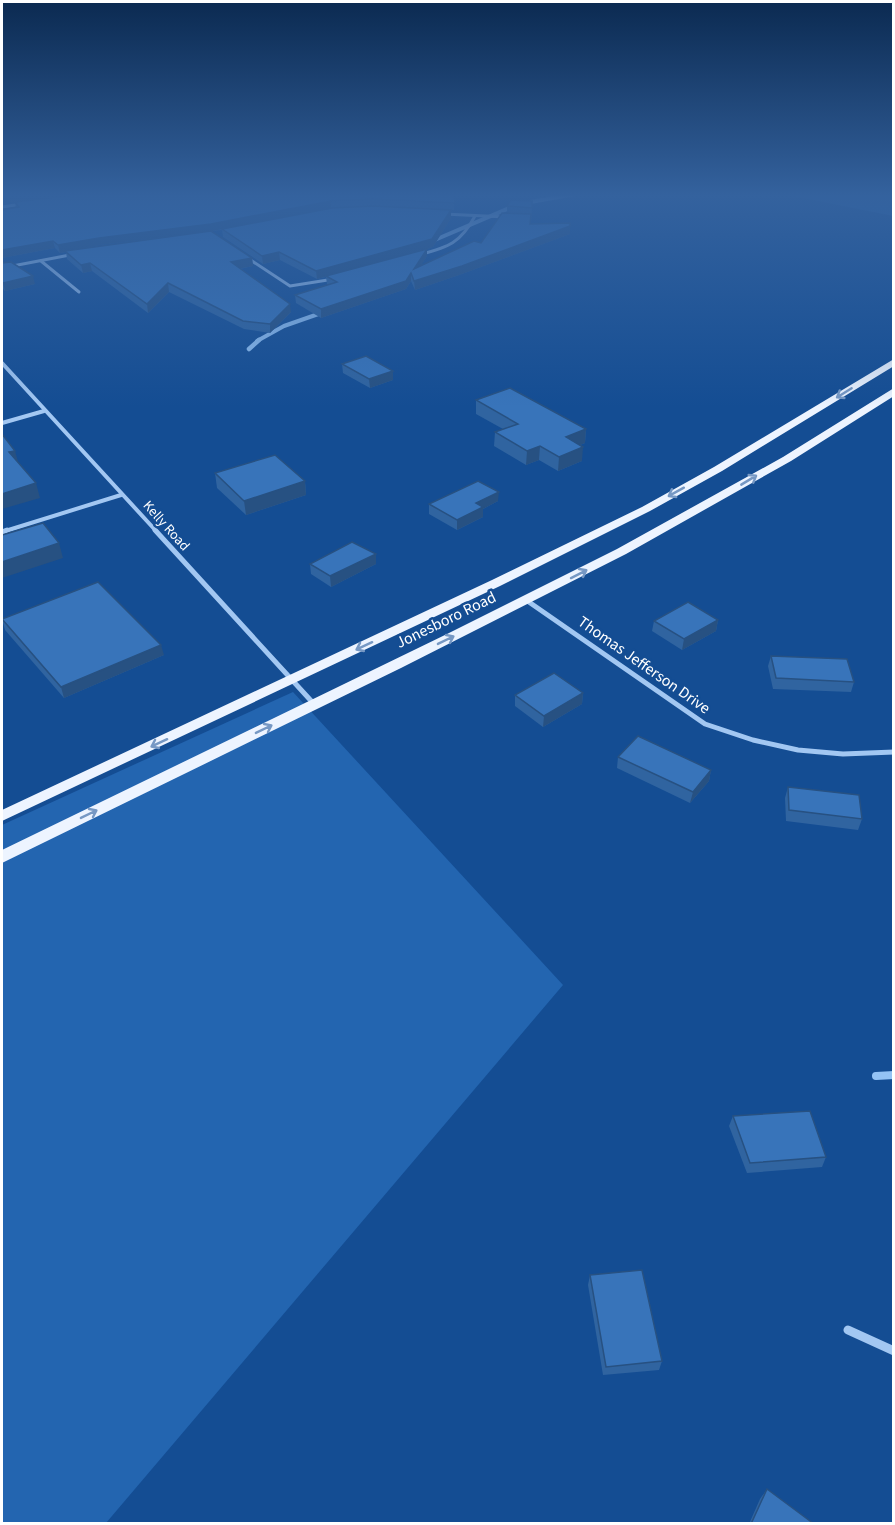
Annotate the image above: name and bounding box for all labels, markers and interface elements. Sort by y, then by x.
one-way arrow [836,388,853,400]
one-way arrow [740,474,757,486]
one-way arrow [668,486,685,498]
street label: Kelly Road [138,496,194,556]
one-way arrow [569,568,587,579]
street label: Jonesboro Road [392,586,500,654]
street label: Thomas Jefferson Drive [573,611,715,719]
one-way arrow [437,634,455,645]
one-way arrow [356,640,374,652]
one-way arrow [255,722,273,734]
one-way arrow [150,737,168,749]
one-way arrow [80,808,98,819]

